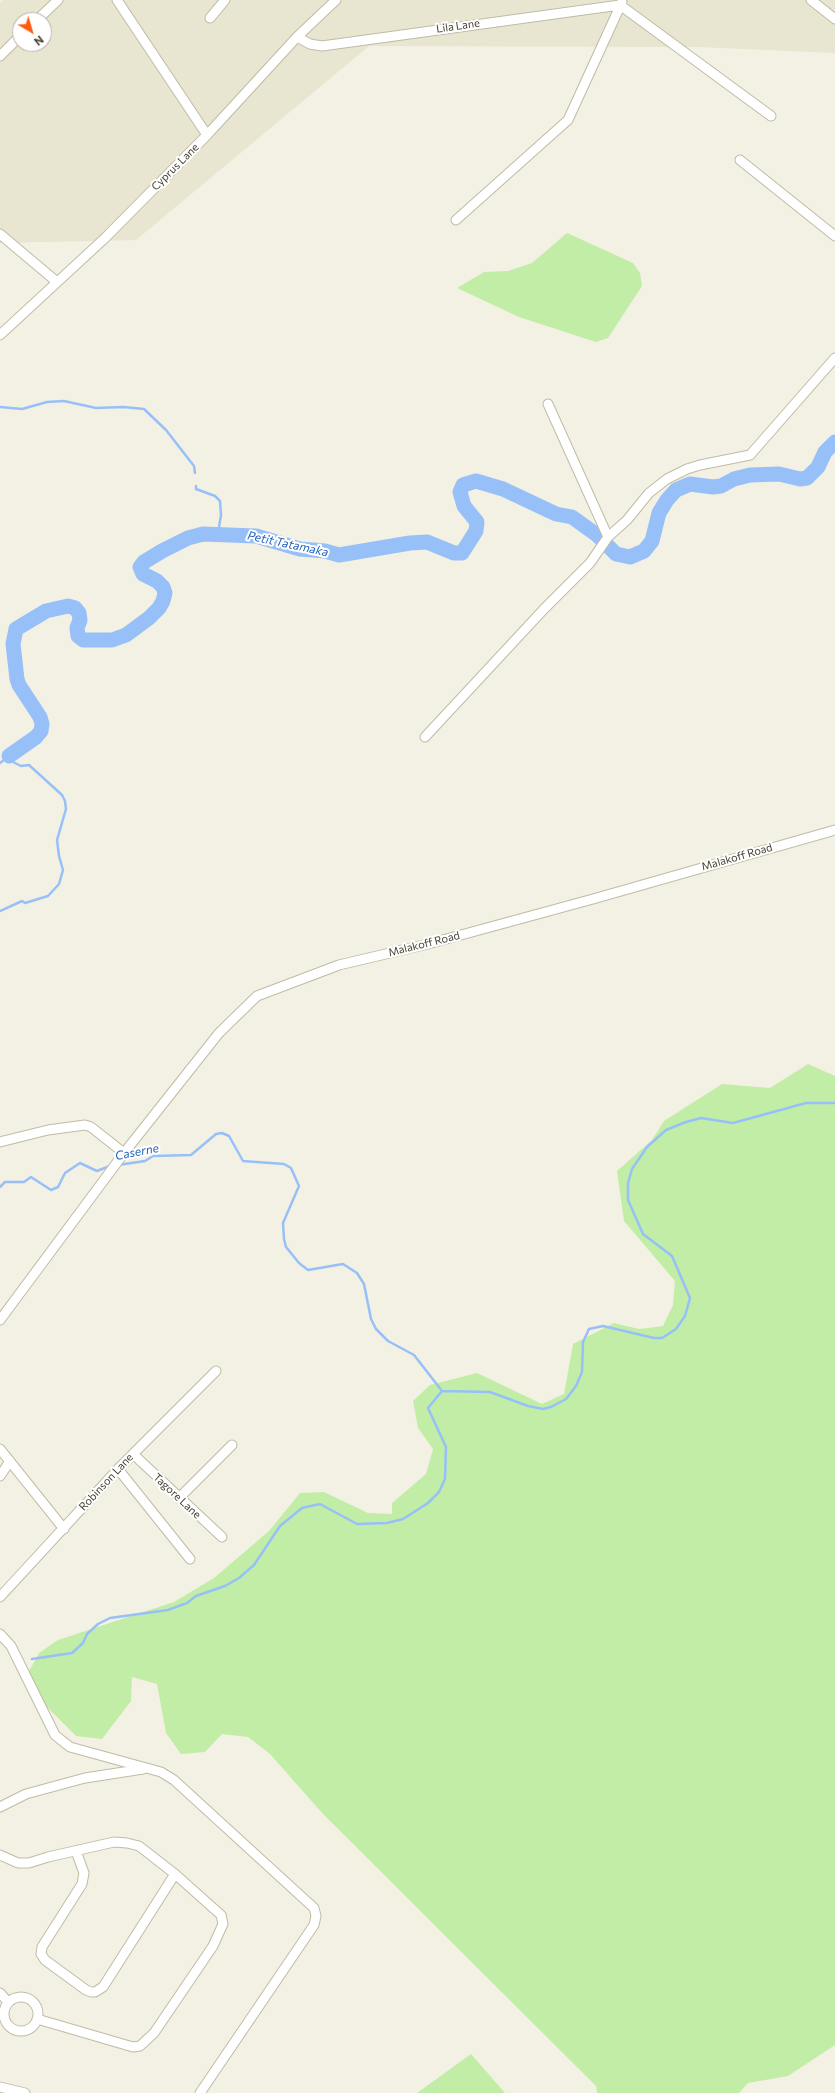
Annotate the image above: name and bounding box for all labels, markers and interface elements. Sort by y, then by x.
north arrow [12,12,52,52]
street label: Lila Lane [435,16,481,36]
text: N [32,33,46,49]
street label: Cyprus Lane [149,141,201,193]
water label: Petit Tatamaka [246,528,330,560]
street label: Malakoff Road [700,841,774,873]
street label: Malakoff Road [387,929,461,959]
water label: Caserne [114,1141,160,1163]
street label: Robinson Lane [76,1451,136,1513]
street label: Tagore Lane [150,1471,204,1521]

